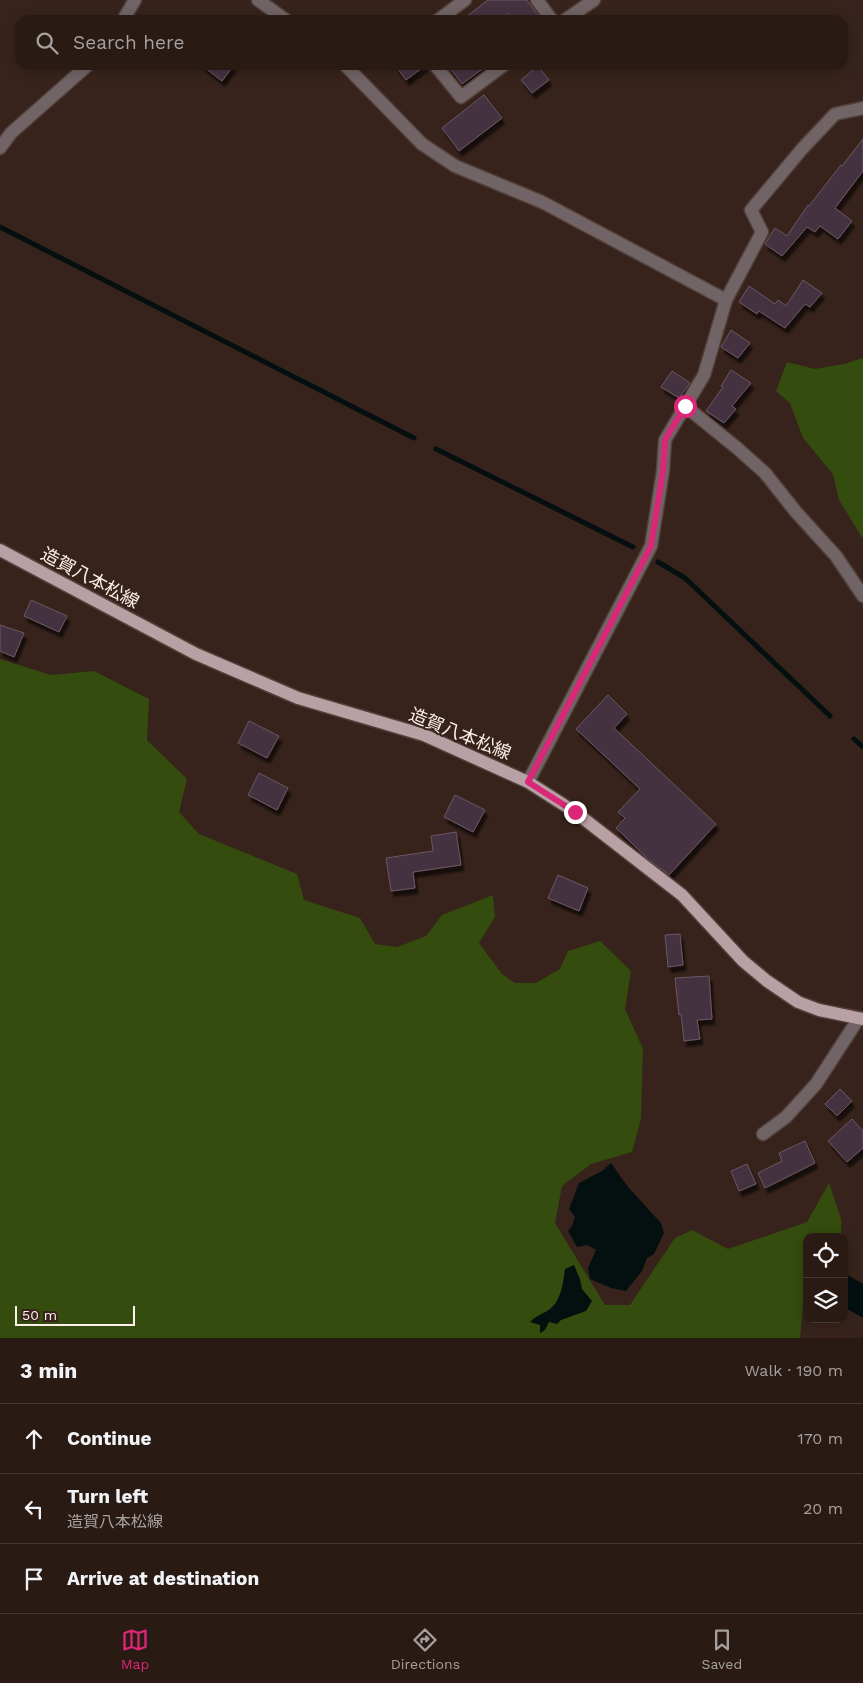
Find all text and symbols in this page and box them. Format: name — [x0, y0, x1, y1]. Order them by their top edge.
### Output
search box — [15, 15, 848, 70]
icon: search — [33, 29, 61, 57]
text: Search here — [73, 31, 184, 54]
route start — [674, 395, 697, 418]
street label: 造賀八本松線 — [38, 543, 143, 612]
street label: 造賀八本松線 — [406, 704, 514, 764]
route end — [564, 801, 587, 824]
map controls — [803, 1233, 848, 1323]
button: locate — [803, 1233, 848, 1278]
button: layers — [803, 1278, 848, 1323]
scale bar — [15, 1303, 135, 1326]
text: 50 m — [22, 1307, 57, 1323]
text: 3 min — [20, 1358, 77, 1383]
text: Walk · 190 m — [745, 1361, 843, 1380]
icon: ahead — [20, 1425, 48, 1453]
text: Continue — [67, 1427, 151, 1450]
text: 170 m — [797, 1429, 843, 1448]
text: Turn left — [67, 1485, 148, 1508]
icon: left — [20, 1495, 48, 1523]
text: 20 m — [803, 1499, 843, 1518]
text: 造賀八本松線 — [67, 1512, 163, 1531]
icon: arrive — [20, 1565, 48, 1593]
text: Arrive at destination — [67, 1567, 259, 1590]
tab: Map — [121, 1626, 149, 1672]
tab: Directions — [391, 1626, 460, 1672]
tab: Saved — [702, 1626, 742, 1672]

